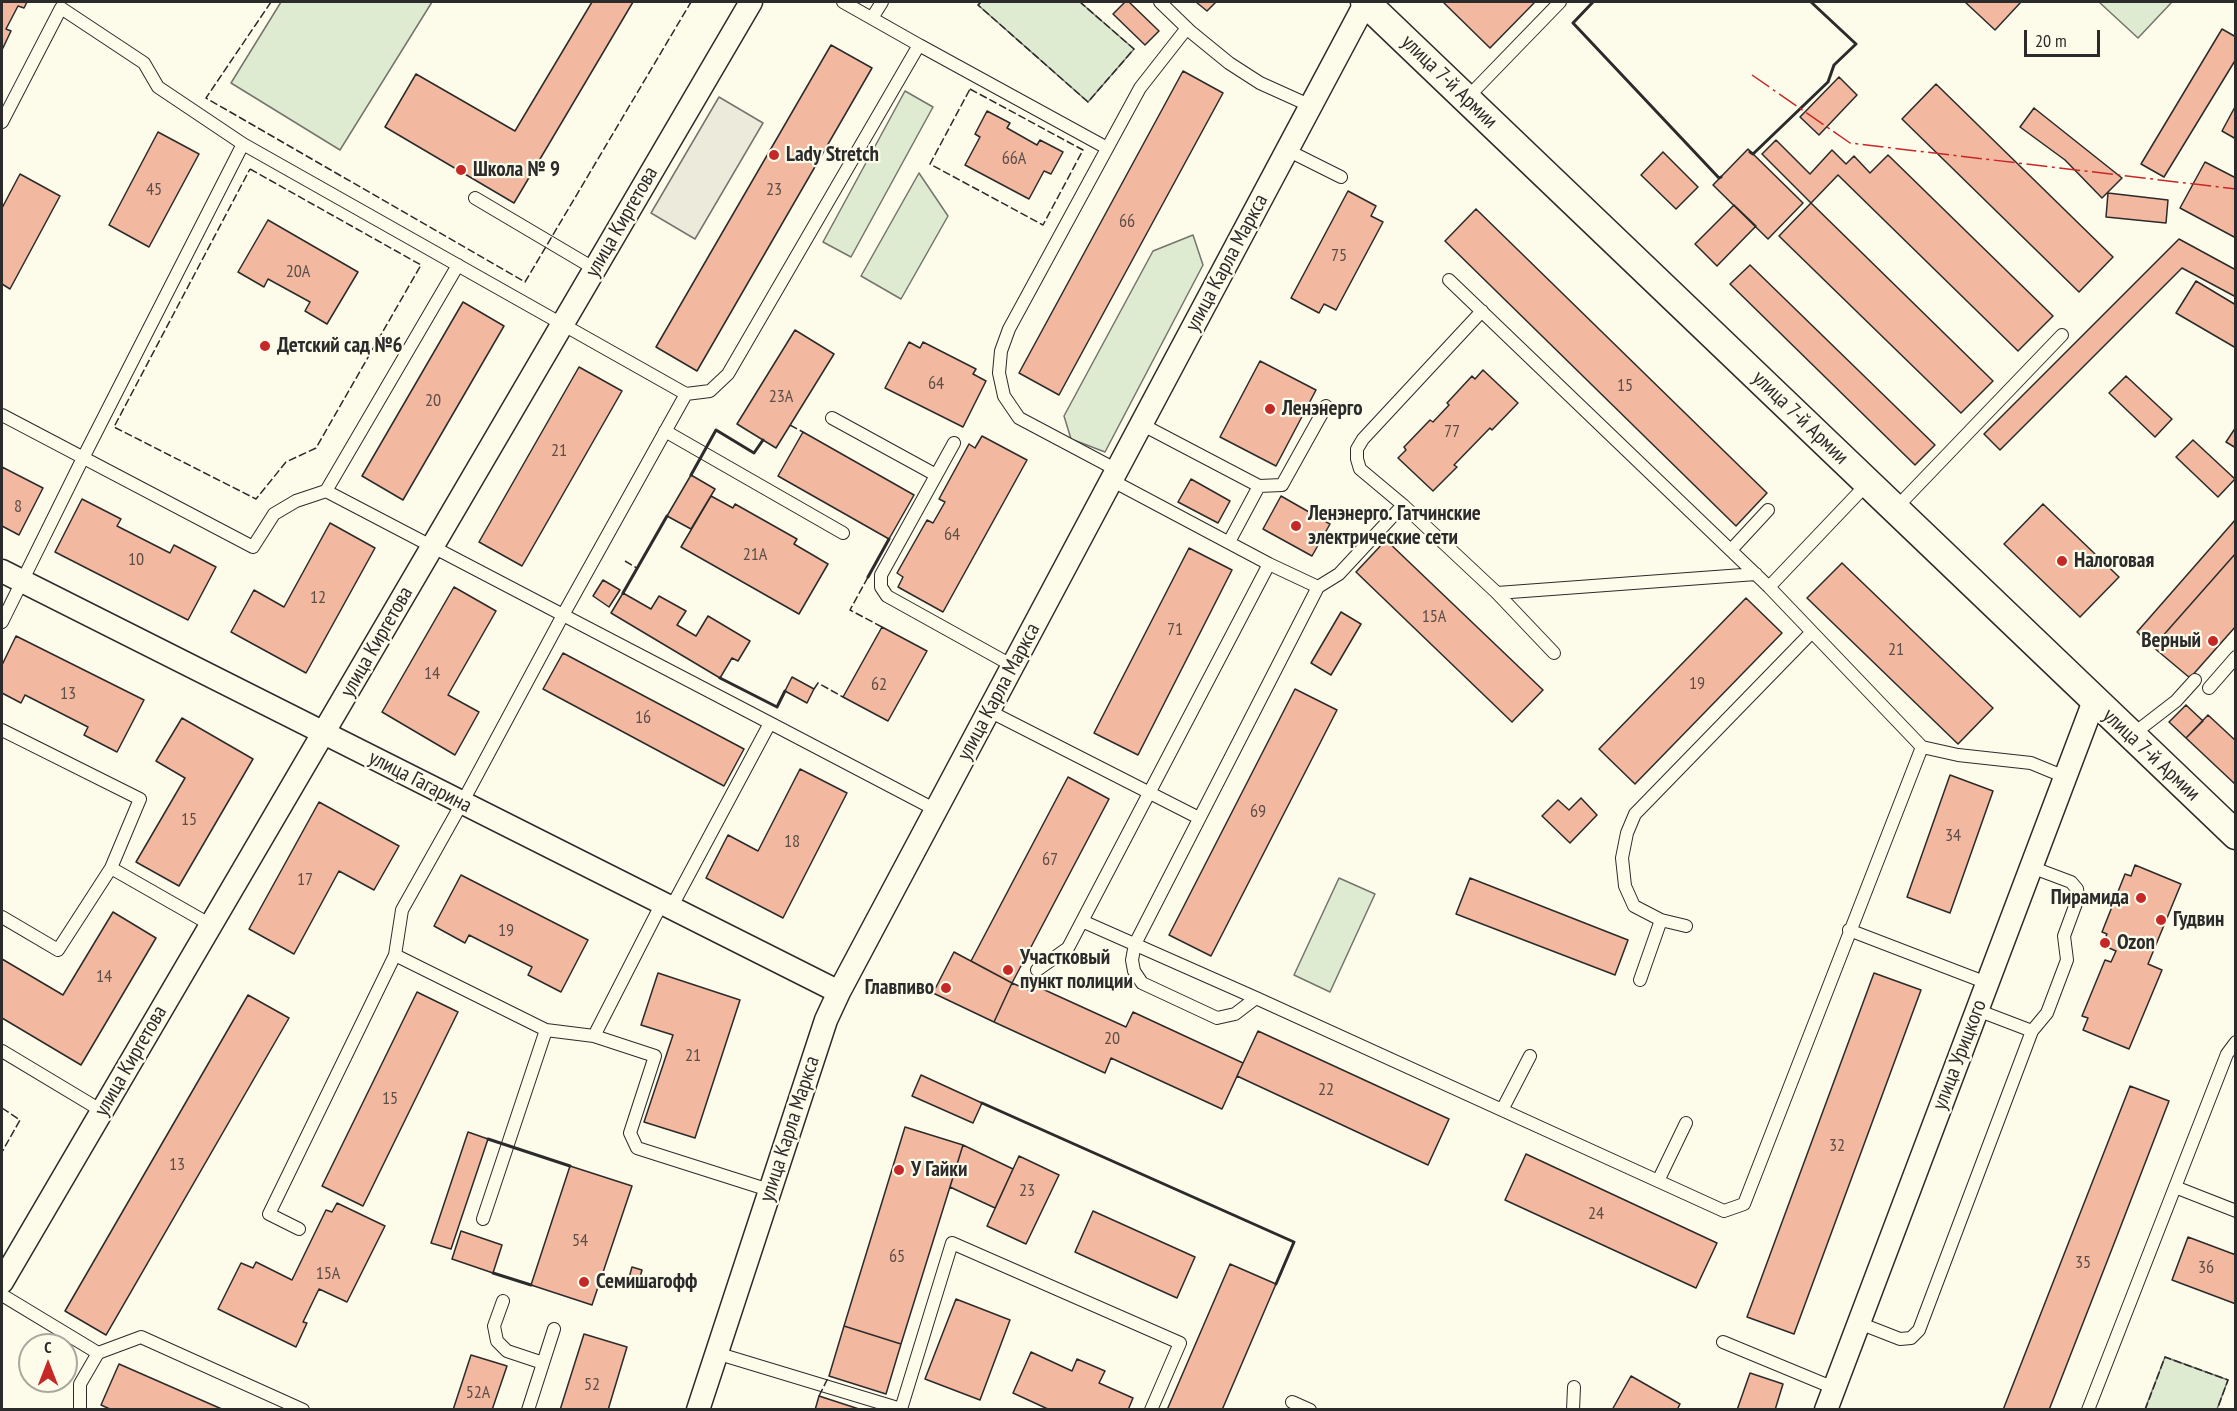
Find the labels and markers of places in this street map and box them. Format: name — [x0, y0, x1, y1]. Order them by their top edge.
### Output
place label: Lady Stretch — [786, 142, 879, 168]
marker: Lady Stretch — [767, 148, 781, 162]
place label: Школа № 9 — [473, 157, 560, 183]
marker: Школа № 9 — [454, 163, 468, 177]
place label: Детский сад №6 — [277, 333, 402, 359]
marker: Детский сад №6 — [258, 339, 272, 353]
place label: Ленэнерго — [1282, 396, 1363, 422]
marker: Ленэнерго — [1263, 402, 1277, 416]
place label: Ленэнерго. Гатчинские электрические сети — [1308, 501, 1481, 551]
marker: Ленэнерго. Гатчинские электрические сети — [1289, 519, 1303, 533]
place label: Налоговая — [2074, 548, 2154, 574]
marker: Налоговая — [2055, 554, 2069, 568]
place label: Верный — [2141, 628, 2201, 654]
marker: Верный — [2206, 634, 2220, 648]
place label: Пирамида — [2051, 885, 2129, 911]
marker: Пирамида — [2134, 891, 2148, 905]
place label: Гудвин — [2173, 907, 2224, 933]
marker: Гудвин — [2154, 913, 2168, 927]
place label: Ozon — [2117, 930, 2155, 956]
marker: Ozon — [2098, 936, 2112, 950]
place label: Участковый пункт полиции — [1020, 945, 1133, 995]
marker: Участковый пункт полиции — [1001, 963, 1015, 977]
place label: Главпиво — [865, 975, 934, 1001]
marker: Главпиво — [939, 981, 953, 995]
place label: У Гайки — [911, 1157, 967, 1183]
marker: У Гайки — [892, 1163, 906, 1177]
place label: Семишагофф — [596, 1269, 697, 1295]
marker: Семишагофф — [577, 1275, 591, 1289]

